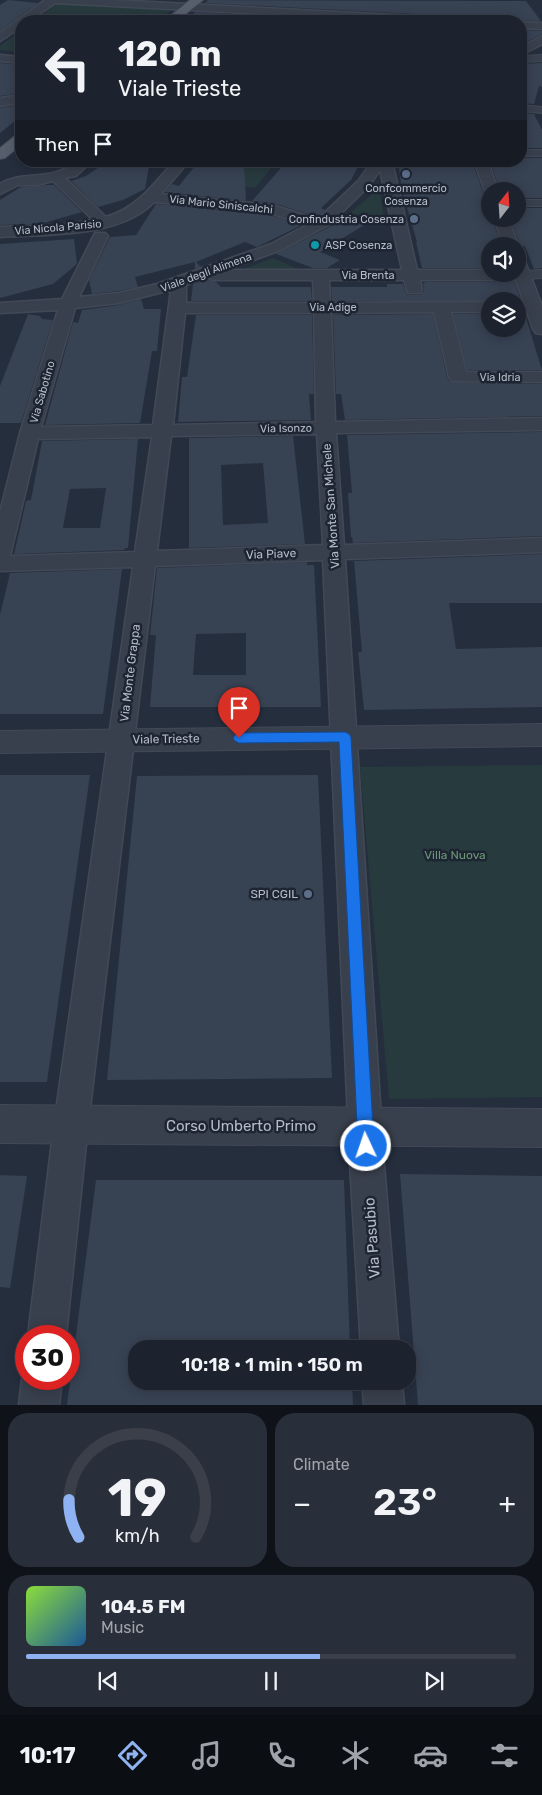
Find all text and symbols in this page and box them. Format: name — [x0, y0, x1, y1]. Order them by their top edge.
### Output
text: 120 m — [118, 33, 221, 75]
icon: left — [35, 35, 100, 100]
text: Viale Trieste — [118, 75, 241, 102]
icon: arrive — [89, 130, 117, 158]
text: Then — [35, 133, 79, 156]
marker: Confcommercio Cosenza — [400, 168, 412, 180]
place label: Confcommercio Cosenza — [365, 182, 447, 208]
north arrow — [481, 182, 526, 228]
map controls — [481, 182, 526, 337]
street label: Via Mario Siniscalchi — [169, 193, 273, 216]
place label: Confindustria Cosenza — [289, 213, 404, 226]
marker: Confindustria Cosenza — [408, 213, 420, 225]
street label: Via Nicola Parisio — [14, 217, 102, 238]
button: sound — [481, 237, 526, 282]
marker: ASP Cosenza — [309, 239, 321, 251]
place label: ASP Cosenza — [325, 239, 392, 252]
street label: Viale degli Alimena — [159, 250, 253, 295]
street label: Via Brenta — [341, 269, 395, 282]
button: layers — [481, 292, 526, 337]
street label: Via Adige — [309, 301, 357, 314]
street label: Via Sabotino — [27, 359, 58, 425]
street label: Via Idria — [479, 371, 521, 384]
street label: Via Isonzo — [260, 422, 312, 435]
street label: Via Monte San Michele — [320, 443, 342, 569]
street label: Via Piave — [245, 546, 297, 562]
street label: Via Monte Grappa — [117, 623, 143, 723]
pin — [218, 687, 260, 738]
icon: arrive — [225, 694, 253, 722]
street label: Viale Trieste — [132, 731, 200, 747]
park label: Villa Nuova — [424, 848, 486, 862]
place label: SPI CGIL — [250, 887, 298, 901]
marker: SPI CGIL — [302, 888, 314, 900]
street label: Corso Umberto Primo — [166, 1117, 316, 1135]
position arrow — [339, 1119, 391, 1171]
street label: Via Pasubio — [360, 1197, 384, 1279]
speed limit sign: 30 — [15, 1325, 80, 1390]
text: 10:18 · 1 min · 150 m — [181, 1353, 363, 1376]
text: Climate — [293, 1455, 350, 1474]
text: 19 — [108, 1467, 167, 1529]
text: 23° — [373, 1479, 437, 1525]
text: − — [293, 1487, 311, 1520]
text: + — [499, 1487, 516, 1520]
text: km/h — [115, 1525, 160, 1546]
text: 104.5 FM — [101, 1595, 185, 1618]
text: Music — [101, 1618, 144, 1637]
icon: previous — [94, 1667, 122, 1695]
icon: pause — [257, 1667, 285, 1695]
icon: next — [420, 1667, 448, 1695]
icon: directions — [115, 1738, 150, 1773]
icon: music — [189, 1738, 224, 1773]
icon: phone — [264, 1738, 299, 1773]
icon: climate — [338, 1738, 373, 1773]
icon: car — [413, 1738, 448, 1773]
icon: filters — [487, 1738, 522, 1773]
text: 10:17 — [20, 1742, 76, 1769]

